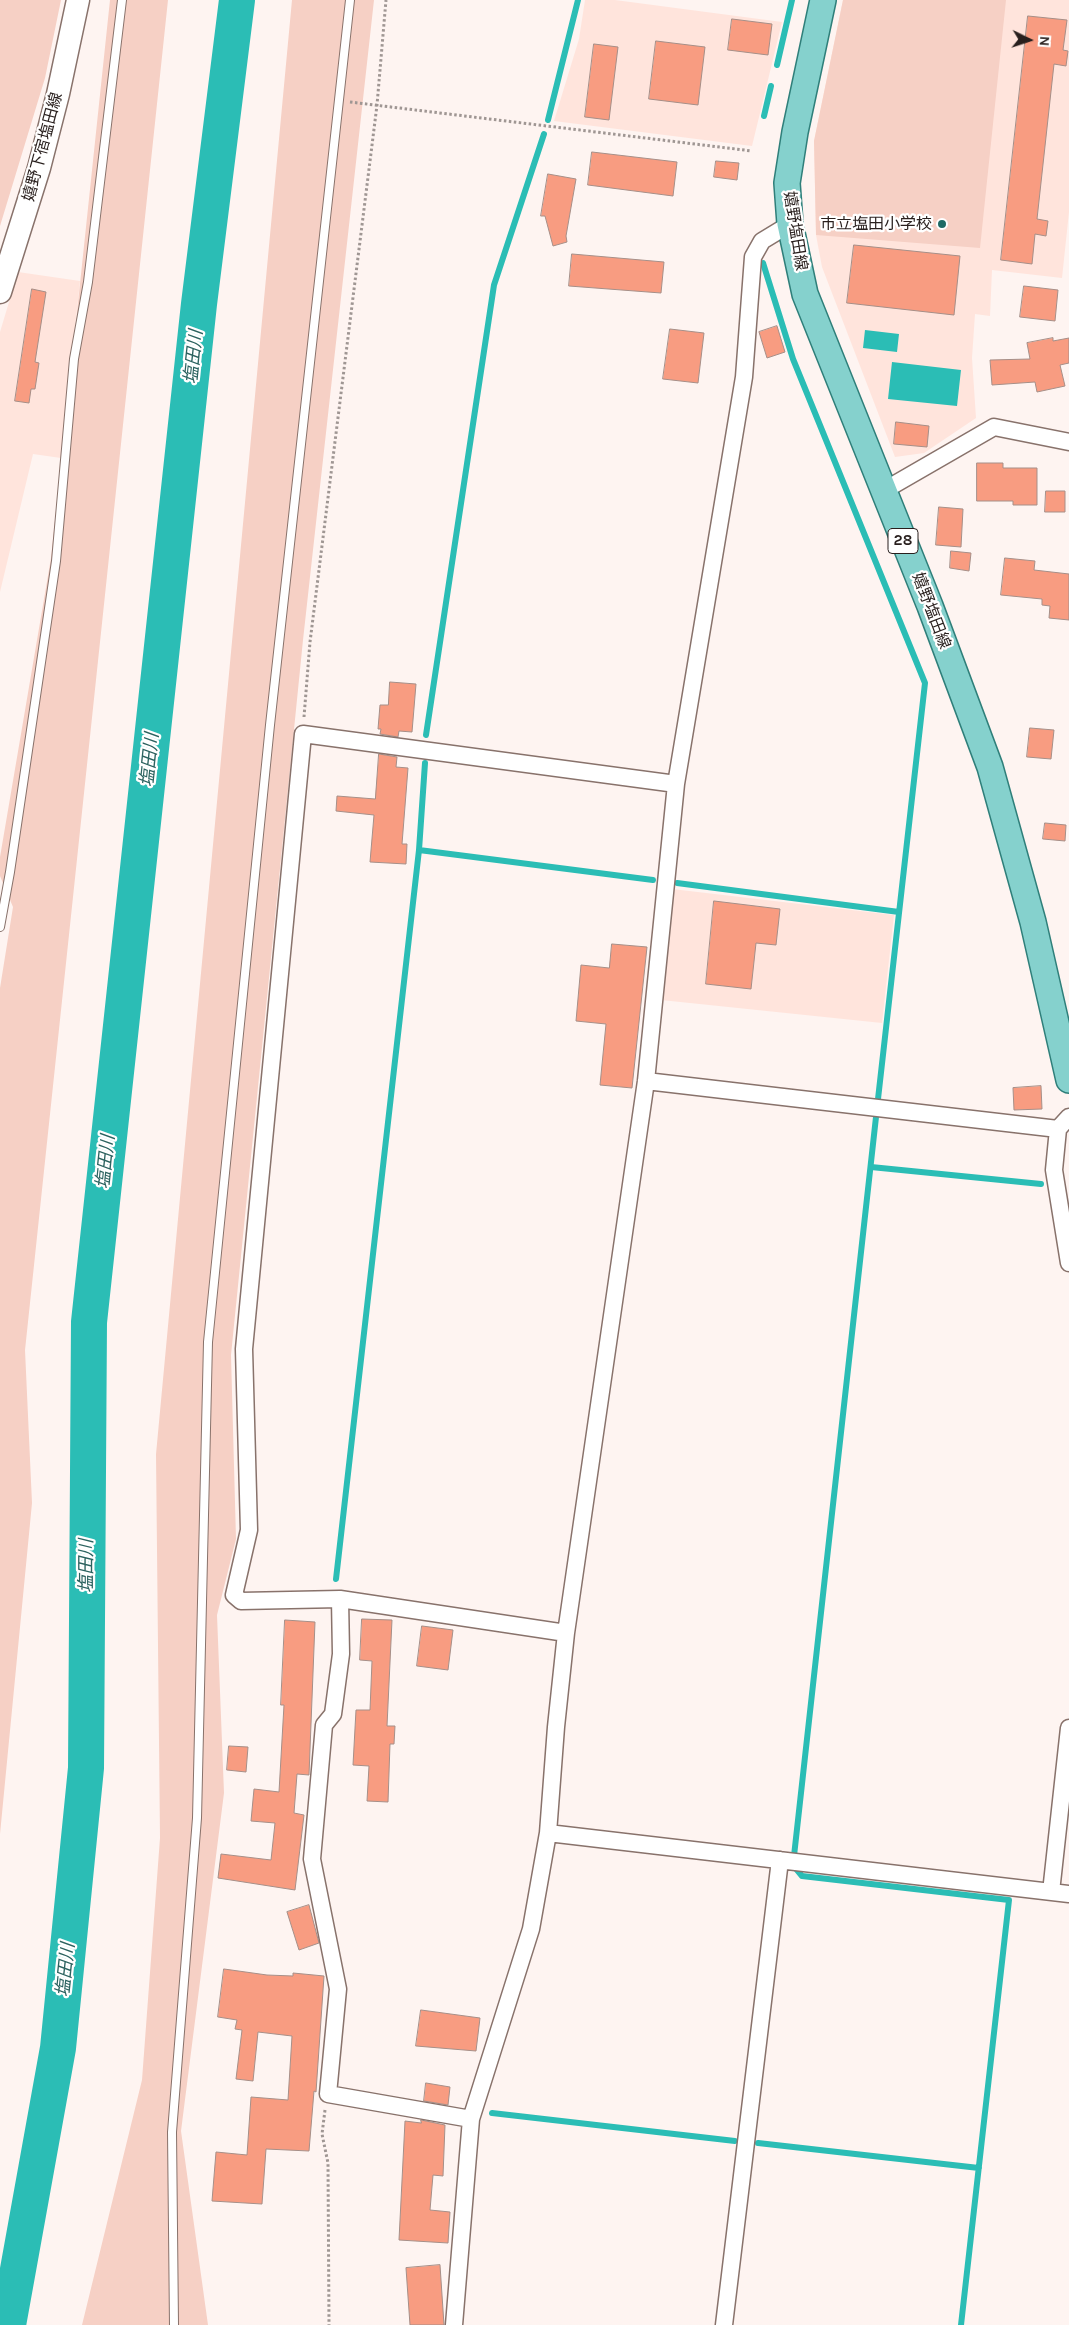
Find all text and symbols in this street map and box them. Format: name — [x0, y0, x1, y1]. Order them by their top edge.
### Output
north arrow — [1004, 15, 1054, 65]
text: N — [1036, 35, 1053, 47]
street label: 嬉野下宿塩田線 — [19, 90, 67, 204]
street label: 嬉野塩田線 — [779, 190, 811, 272]
place label: 市立塩田小学校 — [820, 214, 932, 234]
marker: 市立塩田小学校 — [936, 218, 948, 230]
water label: 塩田川 — [180, 329, 208, 385]
road number: 28 — [888, 528, 918, 554]
street label: 嬉野塩田線 — [908, 570, 954, 652]
water label: 塩田川 — [136, 732, 164, 788]
water label: 塩田川 — [92, 1134, 120, 1190]
water label: 塩田川 — [76, 1539, 98, 1593]
water label: 塩田川 — [52, 1942, 80, 1998]

